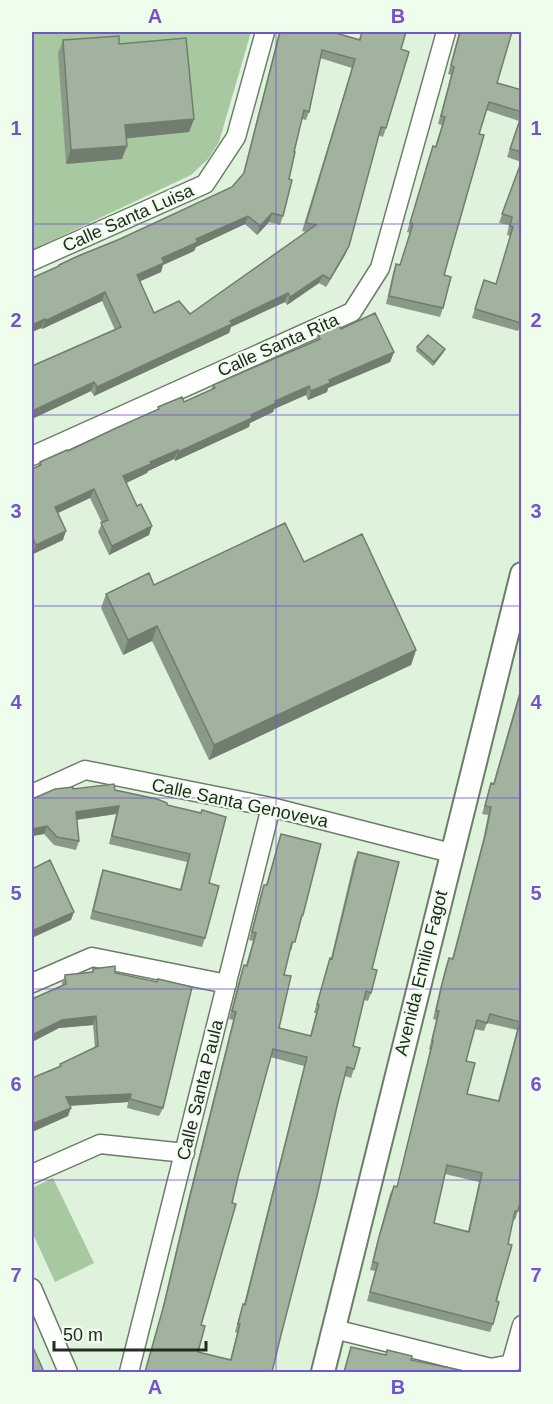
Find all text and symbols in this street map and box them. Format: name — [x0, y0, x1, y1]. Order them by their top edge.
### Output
text: A — [148, 5, 162, 27]
text: B — [391, 5, 405, 27]
text: 1 — [10, 117, 22, 139]
text: 1 — [530, 117, 542, 139]
street label: Calle Santa Luisa — [59, 180, 197, 256]
text: 2 — [10, 309, 22, 331]
street label: Calle Santa Rita — [215, 309, 342, 381]
text: 2 — [530, 309, 542, 331]
text: 3 — [10, 500, 22, 522]
text: 3 — [530, 500, 542, 522]
text: 4 — [10, 691, 22, 713]
text: 4 — [530, 691, 542, 713]
street label: Calle Santa Genoveva — [150, 774, 331, 832]
text: 5 — [10, 882, 22, 904]
text: 5 — [530, 882, 542, 904]
street label: Avenida Emilio Fagot — [391, 888, 451, 1058]
street label: Calle Santa Paula — [173, 1017, 227, 1162]
text: 6 — [10, 1073, 22, 1095]
text: 6 — [530, 1073, 542, 1095]
text: 7 — [10, 1264, 22, 1286]
text: 7 — [530, 1264, 542, 1286]
scale bar — [54, 1314, 206, 1352]
text: 50 m — [63, 1325, 103, 1345]
text: A — [148, 1376, 162, 1398]
text: B — [391, 1376, 405, 1398]

